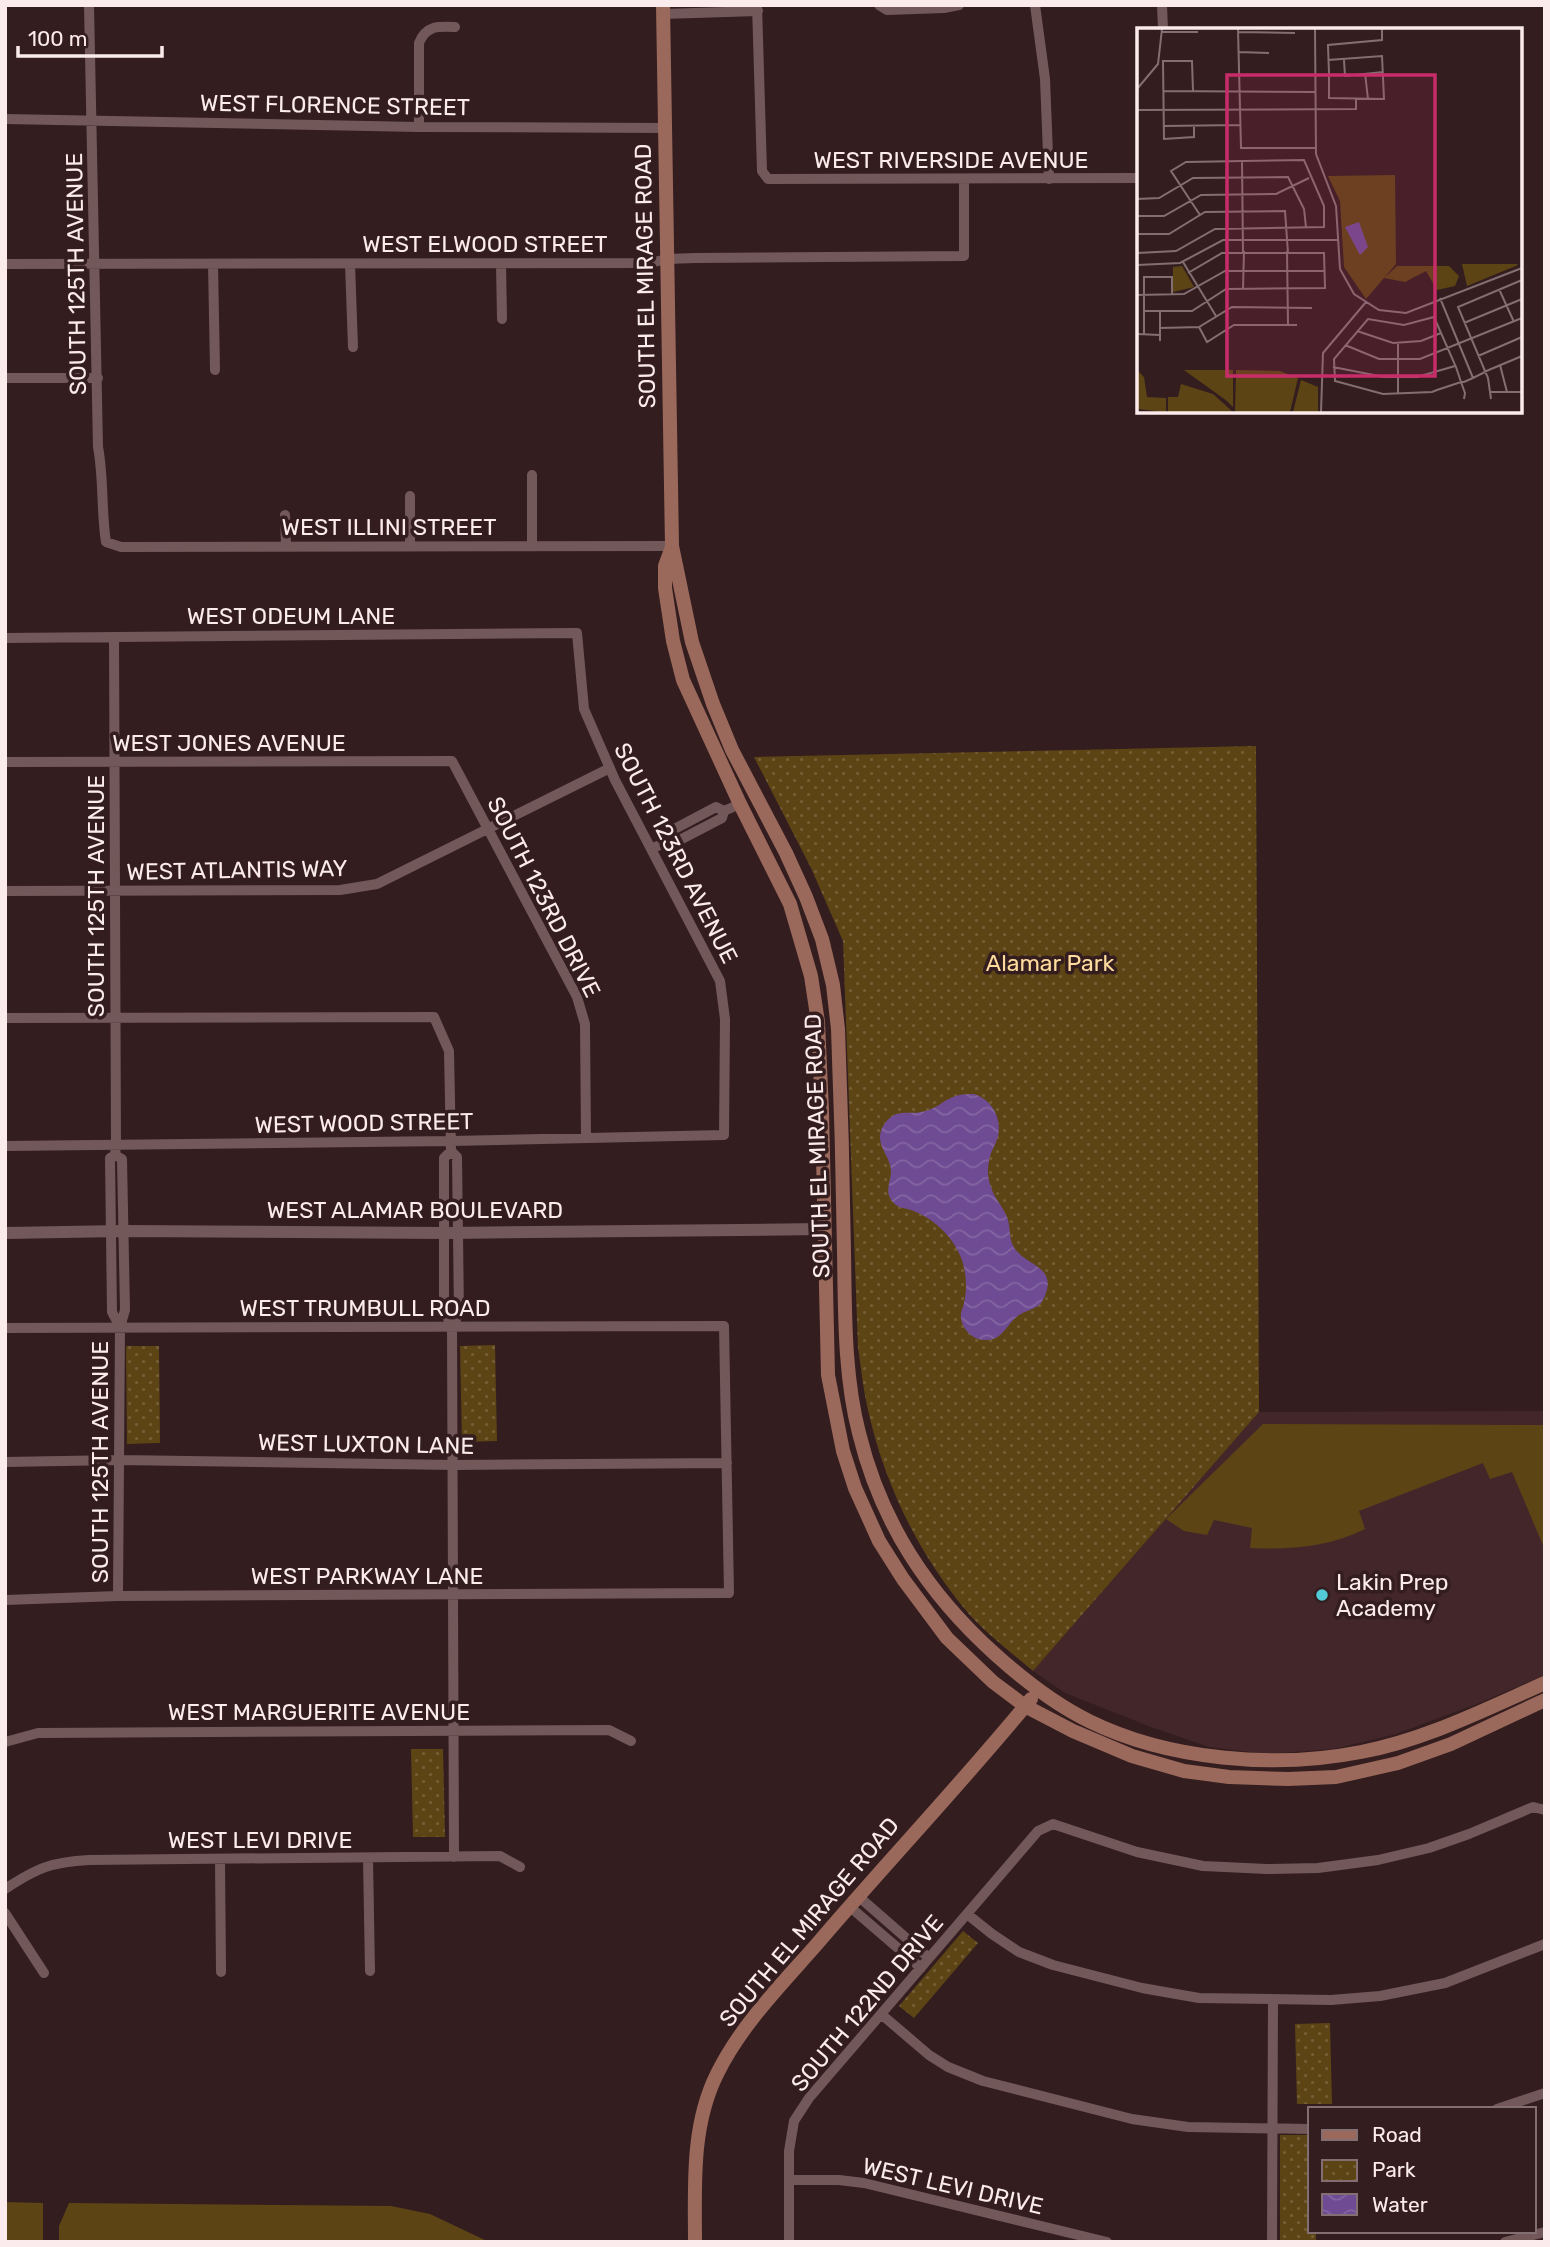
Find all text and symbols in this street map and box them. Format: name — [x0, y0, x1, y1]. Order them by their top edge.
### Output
scale bar — [18, 14, 161, 58]
text: 100 m — [28, 26, 87, 51]
inset map — [1137, 28, 1522, 413]
street label: WEST FLORENCE STREET — [200, 89, 470, 121]
street label: SOUTH EL MIRAGE ROAD — [629, 143, 661, 409]
street label: WEST RIVERSIDE AVENUE — [813, 146, 1089, 174]
street label: SOUTH 125TH AVENUE — [60, 153, 92, 395]
street label: WEST ELWOOD STREET — [362, 230, 608, 258]
street label: WEST ILLINI STREET — [282, 513, 496, 541]
street label: WEST ODEUM LANE — [187, 602, 395, 630]
street label: WEST JONES AVENUE — [112, 729, 346, 757]
street label: SOUTH 123RD AVENUE — [608, 738, 744, 968]
street label: SOUTH 125TH AVENUE — [82, 775, 110, 1017]
street label: SOUTH 123RD DRIVE — [481, 792, 607, 1002]
street label: WEST ATLANTIS WAY — [126, 854, 348, 886]
park label: Alamar Park — [986, 949, 1114, 977]
street label: SOUTH EL MIRAGE ROAD — [798, 1013, 836, 1279]
street label: WEST WOOD STREET — [254, 1107, 474, 1139]
street label: WEST ALAMAR BOULEVARD — [267, 1196, 563, 1224]
street label: WEST TRUMBULL ROAD — [239, 1294, 491, 1322]
street label: SOUTH 125TH AVENUE — [86, 1341, 114, 1583]
street label: WEST LUXTON LANE — [258, 1428, 474, 1460]
street label: WEST PARKWAY LANE — [251, 1562, 483, 1590]
place label: Lakin Prep Academy — [1336, 1568, 1449, 1622]
marker: Lakin Prep Academy — [1314, 1587, 1330, 1603]
street label: WEST MARGUERITE AVENUE — [168, 1698, 470, 1726]
street label: SOUTH EL MIRAGE ROAD — [713, 1812, 905, 2032]
street label: WEST LEVI DRIVE — [168, 1826, 352, 1854]
street label: SOUTH 122ND DRIVE — [785, 1909, 949, 2097]
legend — [1308, 2107, 1536, 2233]
text: Road — [1372, 2122, 1422, 2147]
street label: WEST LEVI DRIVE — [860, 2152, 1046, 2220]
text: Park — [1372, 2157, 1416, 2182]
text: Water — [1372, 2192, 1428, 2217]

